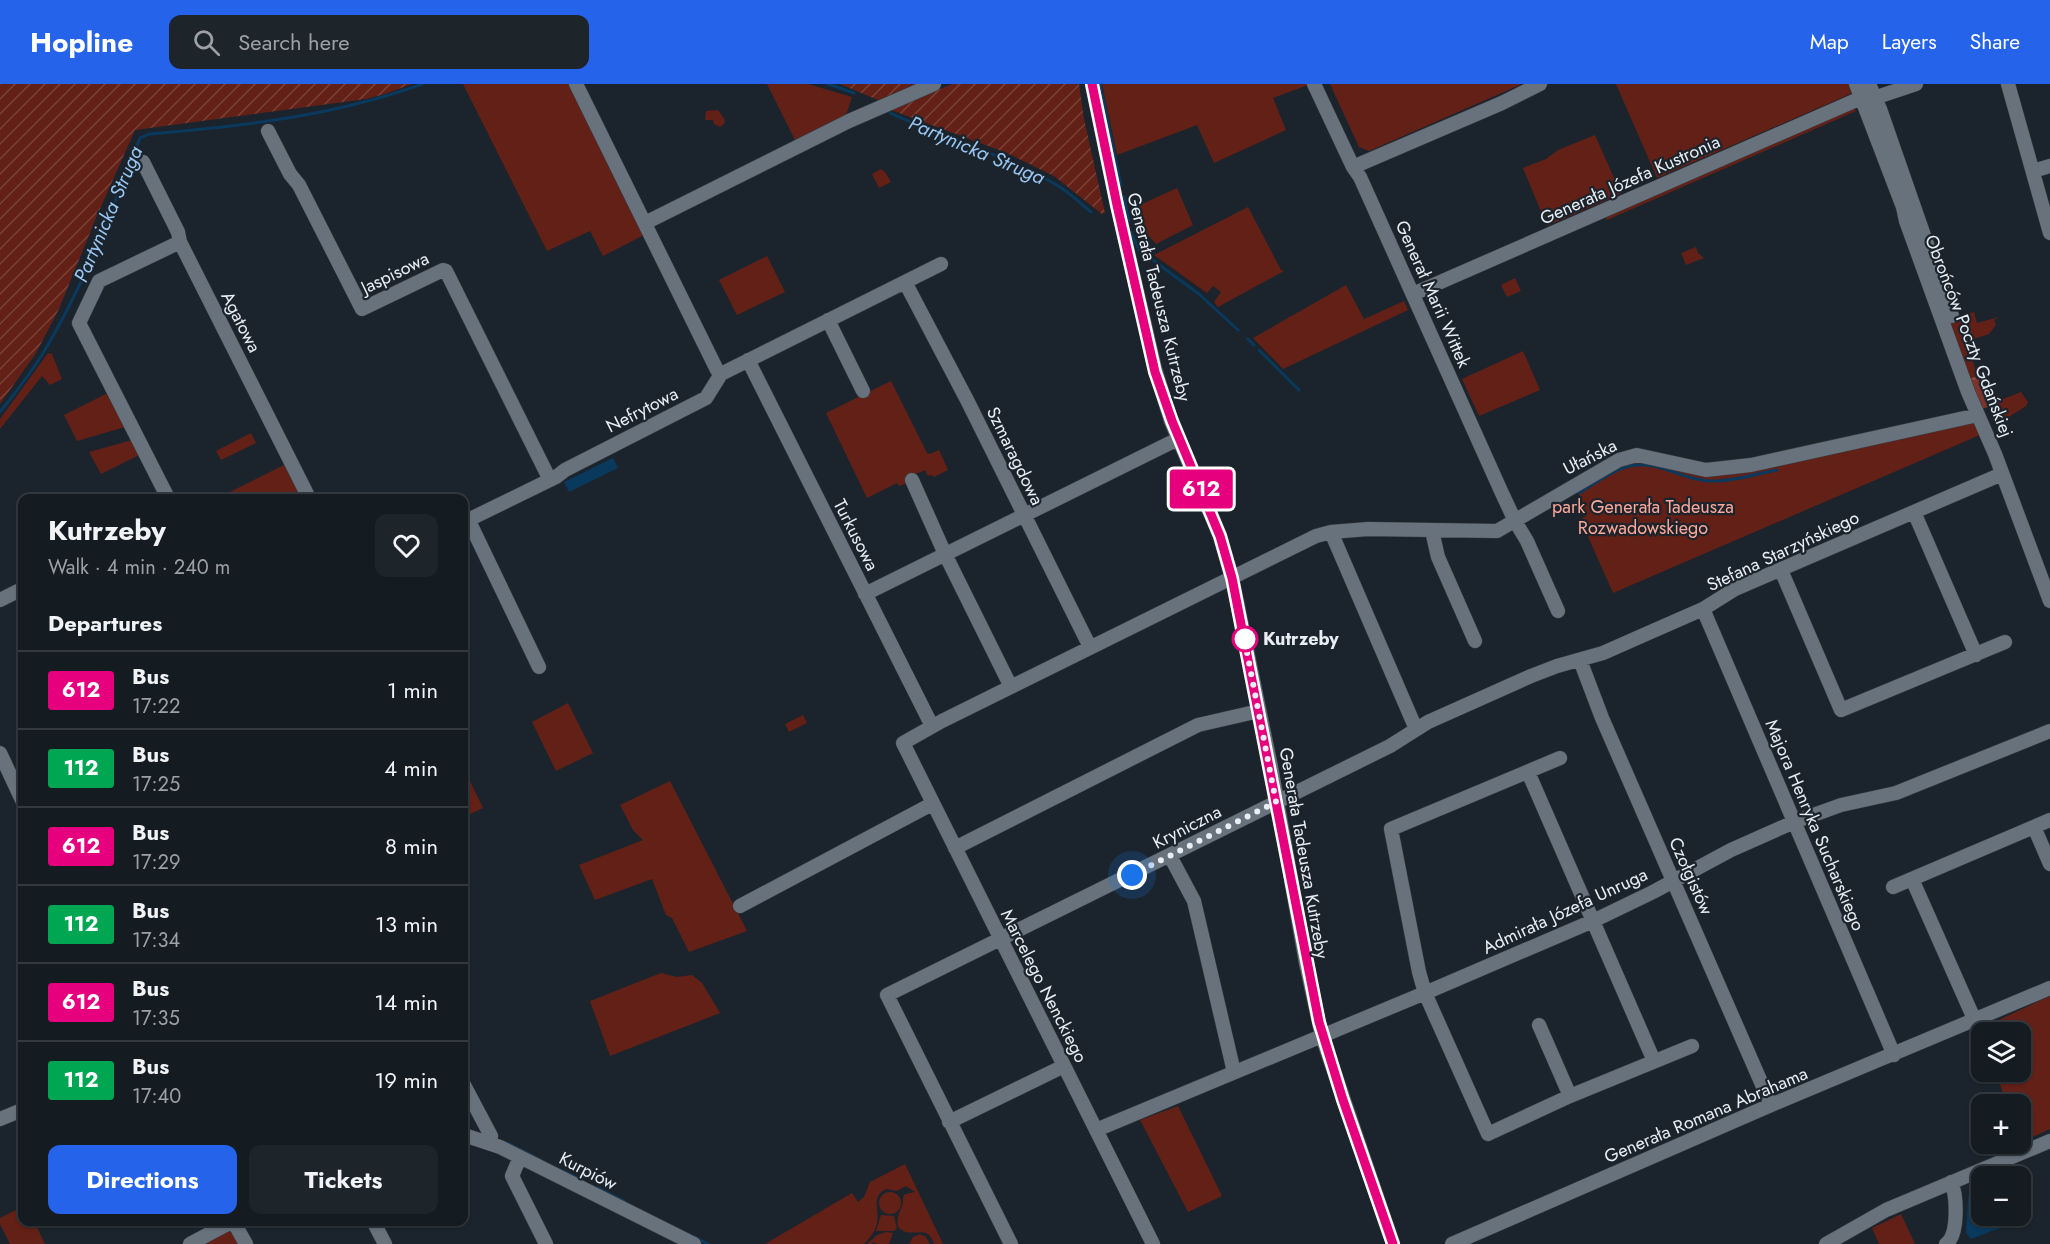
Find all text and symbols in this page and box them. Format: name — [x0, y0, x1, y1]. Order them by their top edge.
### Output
search box — [169, 15, 589, 69]
text: Hopline — [30, 22, 133, 63]
icon: search — [190, 26, 223, 59]
text: Search here — [238, 26, 350, 58]
text: Map — [1810, 27, 1849, 57]
text: Layers — [1882, 27, 1937, 57]
text: Share — [1970, 27, 2020, 57]
water label: Partynicka Struga — [904, 109, 1049, 192]
street label: Generała Józefa Kustronia — [1536, 129, 1724, 231]
water label: Partynicka Struga — [67, 142, 150, 287]
street label: Generała Tadeusza Kutrzeby — [1120, 190, 1198, 404]
street label: Generał Marii Wittek — [1389, 216, 1477, 372]
street label: Obrońców Poczty Gdańskiej — [1918, 231, 2020, 441]
street label: Jaspisowa — [355, 245, 433, 302]
street label: Agatowa — [215, 287, 267, 357]
street label: Nefrytowa — [601, 381, 683, 439]
street label: Szmaragdowa — [980, 402, 1050, 510]
street label: Ułańska — [1559, 432, 1621, 482]
line badge: 612 — [1166, 470, 1236, 508]
text: 612 — [1182, 474, 1220, 504]
park label: park Generała Tadeusza Rozwadowskiego — [1552, 494, 1734, 541]
street label: Turkusowa — [827, 495, 885, 575]
street label: Stefana Starzyńskiego — [1703, 504, 1864, 598]
text: Kutrzeby — [48, 510, 166, 551]
button: heart — [375, 514, 438, 577]
text: Walk · 4 min · 240 m — [48, 553, 230, 582]
text: Departures — [48, 607, 162, 639]
marker: Kutrzeby — [1232, 626, 1258, 652]
place label: Kutrzeby — [1263, 626, 1339, 652]
text: Bus — [132, 660, 169, 692]
text: 1 min — [387, 674, 438, 706]
text: 612 — [62, 675, 100, 705]
text: 17:22 — [132, 692, 180, 721]
street label: Majora Henryka Sucharskiego — [1759, 715, 1871, 935]
text: Bus — [132, 738, 169, 770]
street label: Generała Tadeusza Kutrzeby — [1273, 745, 1335, 961]
text: 4 min — [384, 752, 438, 784]
text: 112 — [63, 753, 99, 783]
text: 17:25 — [132, 770, 180, 799]
street label: Kryniczna — [1148, 799, 1226, 855]
text: Bus — [132, 816, 169, 848]
text: 8 min — [385, 830, 438, 862]
text: 612 — [62, 831, 100, 861]
street label: Czołgistów — [1662, 833, 1720, 920]
text: 17:29 — [132, 848, 180, 877]
your location — [1117, 860, 1147, 890]
street label: Admirała Józefa Unruga — [1478, 861, 1652, 961]
text: Bus — [132, 894, 169, 926]
street label: Marcelego Nenckiego — [994, 905, 1094, 1067]
text: 13 min — [375, 908, 438, 940]
text: 112 — [63, 909, 99, 939]
text: 17:34 — [132, 926, 180, 955]
text: Bus — [132, 972, 169, 1004]
text: 14 min — [374, 986, 438, 1018]
text: 612 — [62, 987, 100, 1017]
text: 17:35 — [132, 1004, 180, 1033]
map controls — [1971, 1022, 2031, 1226]
button: layers — [1971, 1022, 2031, 1082]
text: Bus — [132, 1050, 169, 1082]
street label: Generała Romana Abrahama — [1600, 1060, 1812, 1170]
text: 19 min — [374, 1064, 438, 1096]
text: 112 — [63, 1065, 99, 1095]
text: 17:40 — [132, 1082, 181, 1111]
button: + — [1971, 1094, 2031, 1154]
button: Directions — [48, 1145, 237, 1214]
button: Tickets — [249, 1145, 438, 1214]
street label: Kurpiów — [554, 1145, 622, 1197]
button: − — [1971, 1166, 2031, 1226]

